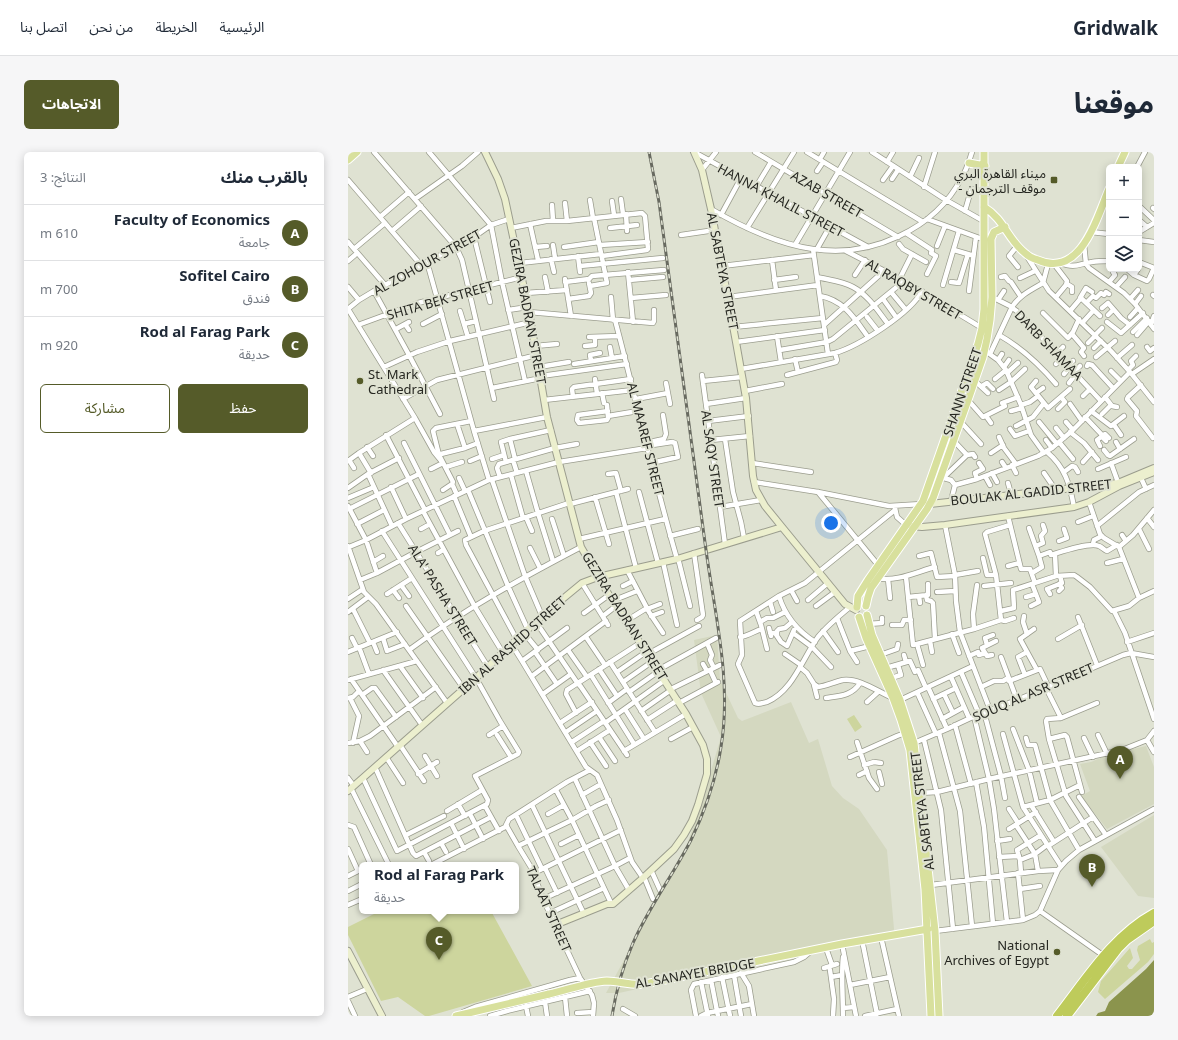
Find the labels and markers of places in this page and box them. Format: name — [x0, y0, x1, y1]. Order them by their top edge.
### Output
place label: ميناء القاهرة البري - موقف الترجمان — [954, 164, 1046, 197]
marker: ميناء القاهرة البري - موقف الترجمان — [1049, 175, 1059, 185]
place label: St. Mark Cathedral — [368, 365, 427, 398]
marker: St. Mark Cathedral — [355, 376, 365, 386]
pin: A — [1107, 746, 1133, 779]
pin: B — [1079, 854, 1105, 887]
pin: C — [426, 927, 452, 960]
place label: National Archives of Egypt — [944, 936, 1049, 969]
marker: National Archives of Egypt — [1052, 947, 1062, 957]

